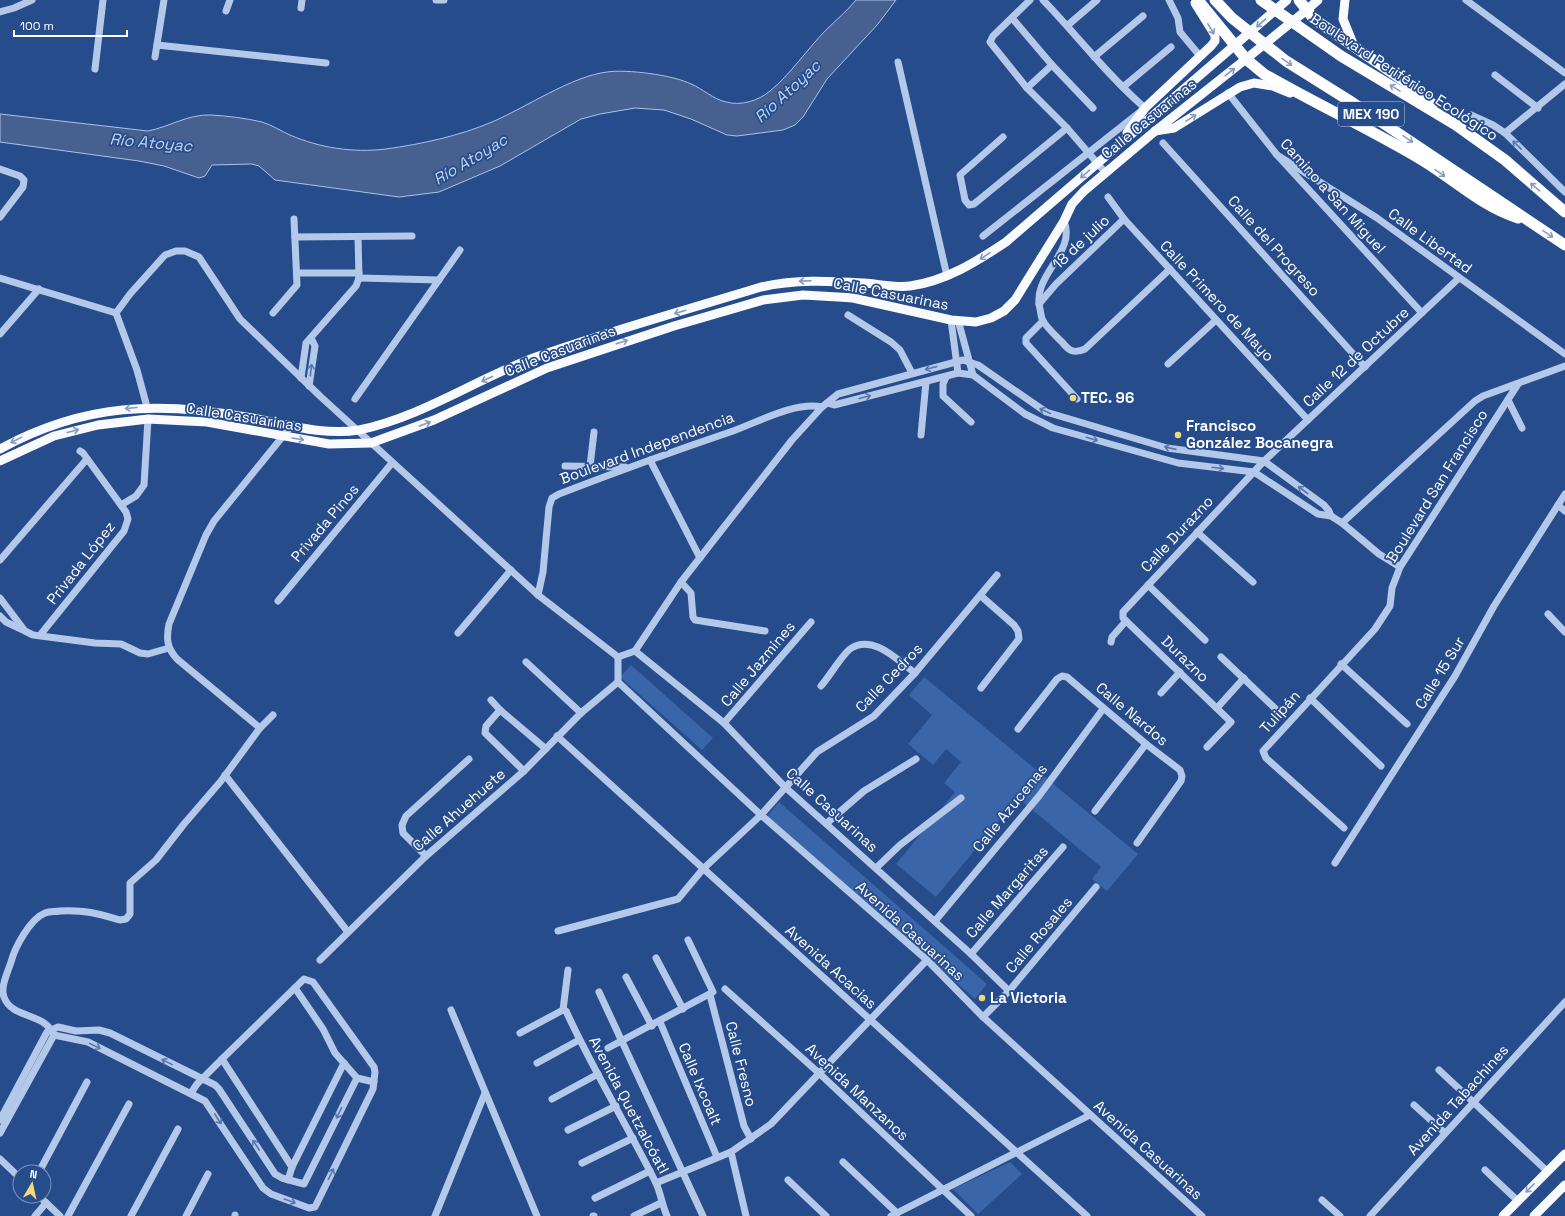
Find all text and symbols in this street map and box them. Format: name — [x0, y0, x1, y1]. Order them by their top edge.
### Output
street label: Boulevard Periférico Ecológico — [1307, 9, 1502, 145]
scale bar — [14, 12, 127, 38]
text: 100 m — [20, 18, 54, 34]
one-way arrow — [1255, 18, 1266, 27]
one-way arrow — [1207, 23, 1215, 34]
water label: Río Atoyac — [750, 54, 826, 127]
one-way arrow — [1281, 58, 1292, 66]
one-way arrow — [1224, 68, 1235, 76]
street label: Calle Casuarinas — [1097, 74, 1200, 163]
one-way arrow — [1389, 84, 1401, 92]
road number: MEX 190 — [1338, 102, 1404, 126]
one-way arrow — [1185, 113, 1197, 121]
water label: Río Atoyac — [109, 128, 195, 157]
water label: Río Atoyac — [429, 128, 512, 190]
street label: Camino a San Miguel — [1277, 134, 1390, 257]
one-way arrow — [1402, 135, 1413, 144]
one-way arrow — [1512, 140, 1522, 150]
one-way arrow — [1080, 169, 1090, 178]
one-way arrow — [1434, 169, 1445, 177]
one-way arrow — [1531, 183, 1541, 192]
street label: Calle del Progreso — [1224, 191, 1325, 300]
street label: Calle Libertad — [1385, 204, 1476, 277]
street label: 18 de julio — [1048, 210, 1113, 273]
one-way arrow — [1543, 230, 1554, 238]
street label: Calle Primero de Mayo — [1156, 236, 1279, 365]
one-way arrow — [979, 252, 990, 260]
street label: Calle Casuarinas — [832, 273, 951, 314]
one-way arrow — [799, 277, 812, 285]
street label: Calle 12 de Octubre — [1298, 302, 1413, 411]
one-way arrow — [673, 309, 686, 316]
street label: Calle Casuarinas — [502, 321, 618, 380]
one-way arrow — [616, 338, 628, 346]
one-way arrow — [308, 364, 315, 377]
one-way arrow — [925, 365, 938, 372]
one-way arrow — [482, 376, 494, 383]
place label: TEC. 96 — [1081, 388, 1134, 407]
one-way arrow — [858, 393, 871, 401]
marker: TEC. 96 — [1068, 393, 1078, 403]
street label: Calle Casuarinas — [185, 398, 304, 435]
one-way arrow — [125, 405, 138, 412]
street label: Boulevard San Francisco — [1382, 406, 1492, 566]
street label: Boulevard Independencia — [557, 407, 737, 488]
one-way arrow — [1040, 407, 1052, 414]
place label: Francisco González Bocanegra — [1186, 416, 1334, 452]
one-way arrow — [418, 419, 430, 427]
one-way arrow — [67, 427, 80, 435]
marker: Francisco González Bocanegra — [1173, 430, 1183, 440]
one-way arrow — [292, 436, 305, 444]
one-way arrow — [1085, 436, 1098, 443]
one-way arrow — [11, 437, 23, 444]
one-way arrow — [1164, 444, 1177, 451]
one-way arrow — [1211, 464, 1224, 472]
street label: Privada Pinos — [287, 480, 363, 565]
one-way arrow — [1298, 486, 1309, 494]
street label: Calle Durazno — [1136, 491, 1217, 576]
street label: Privada López — [42, 517, 119, 608]
street label: Calle Jazmines — [716, 617, 799, 710]
street label: Durazno — [1157, 631, 1213, 686]
street label: Calle 15 Sur — [1410, 633, 1469, 713]
street label: Calle Cedros — [851, 639, 926, 716]
street label: Calle Nardos — [1092, 678, 1173, 750]
street label: Tulipán — [1255, 686, 1304, 737]
street label: Calle Azucenas — [968, 760, 1051, 856]
street label: Calle Casuarinas — [782, 763, 882, 856]
street label: Calle Ahuehuete — [408, 764, 509, 855]
street label: Calle Margaritas — [961, 842, 1052, 942]
street label: Avenida Casuarinas — [852, 877, 969, 985]
street label: Calle Rosales — [1001, 892, 1076, 977]
street label: Avenida Acacias — [782, 921, 881, 1013]
place label: La Victoria — [990, 988, 1067, 1007]
marker: La Victoria — [977, 993, 987, 1003]
street label: Calle Fresno — [722, 1019, 761, 1108]
street label: Avenida Quetzalcóatl — [585, 1033, 674, 1177]
street label: Avenida Manzanos — [802, 1039, 913, 1144]
street label: Calle Ixcoalt — [675, 1040, 726, 1128]
street label: Avenida Tabachines — [1403, 1040, 1512, 1159]
one-way arrow — [89, 1043, 101, 1050]
one-way arrow — [162, 1058, 174, 1065]
street label: Avenida Casuarinas — [1090, 1096, 1207, 1204]
one-way arrow — [335, 1106, 343, 1118]
one-way arrow — [215, 1113, 223, 1125]
one-way arrow — [252, 1140, 260, 1151]
north arrow — [12, 1164, 52, 1204]
text: N — [29, 1167, 38, 1182]
one-way arrow — [328, 1168, 335, 1180]
one-way arrow — [1525, 1184, 1535, 1193]
one-way arrow — [283, 1198, 296, 1205]

